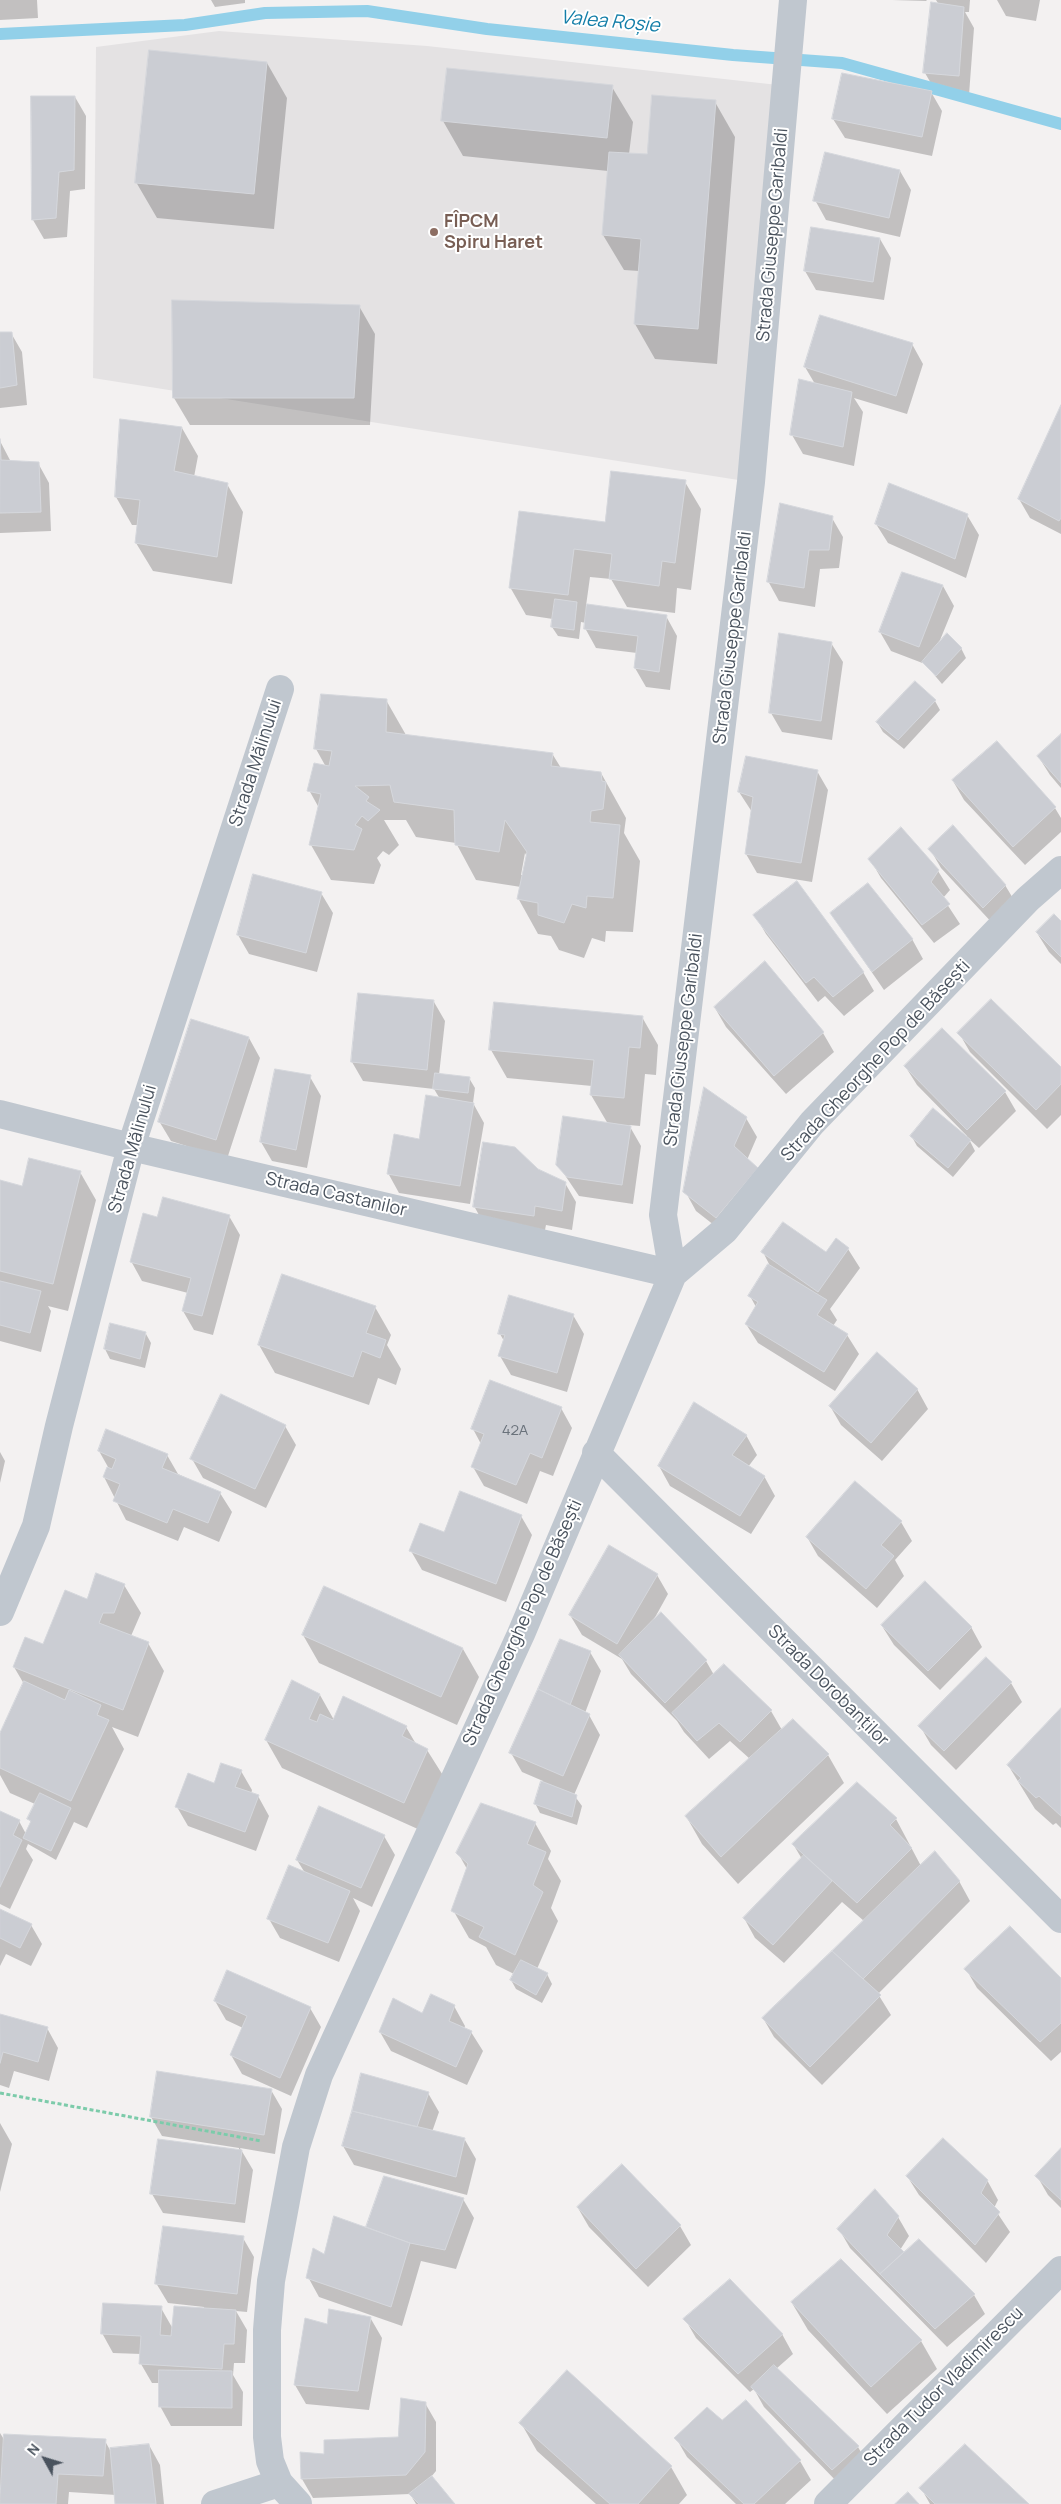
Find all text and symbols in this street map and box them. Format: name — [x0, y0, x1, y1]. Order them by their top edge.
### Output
water label: Valea Roșie — [559, 6, 661, 38]
street label: Strada Giuseppe Garibaldi — [753, 127, 793, 343]
place label: FÎPCM Spiru Haret — [444, 211, 543, 253]
marker: FÎPCM Spiru Haret — [428, 226, 440, 238]
street label: Strada Giuseppe Garibaldi — [709, 530, 757, 746]
street label: Strada Mălinului — [225, 697, 287, 829]
street label: Strada Giuseppe Garibaldi — [660, 932, 708, 1148]
street label: Strada Gheorghe Pop de Băsești — [777, 956, 975, 1166]
street label: Strada Mălinului — [104, 1082, 162, 1216]
street label: Strada Castanilor — [263, 1168, 409, 1222]
house number: 42A — [502, 1422, 528, 1440]
street label: Strada Gheorghe Pop de Băsești — [459, 1497, 587, 1749]
street label: Strada Dorobanților — [763, 1621, 893, 1751]
street label: Strada Tudor Vladimirescu — [860, 2303, 1028, 2471]
north arrow — [20, 2434, 70, 2484]
text: N — [22, 2439, 44, 2459]

